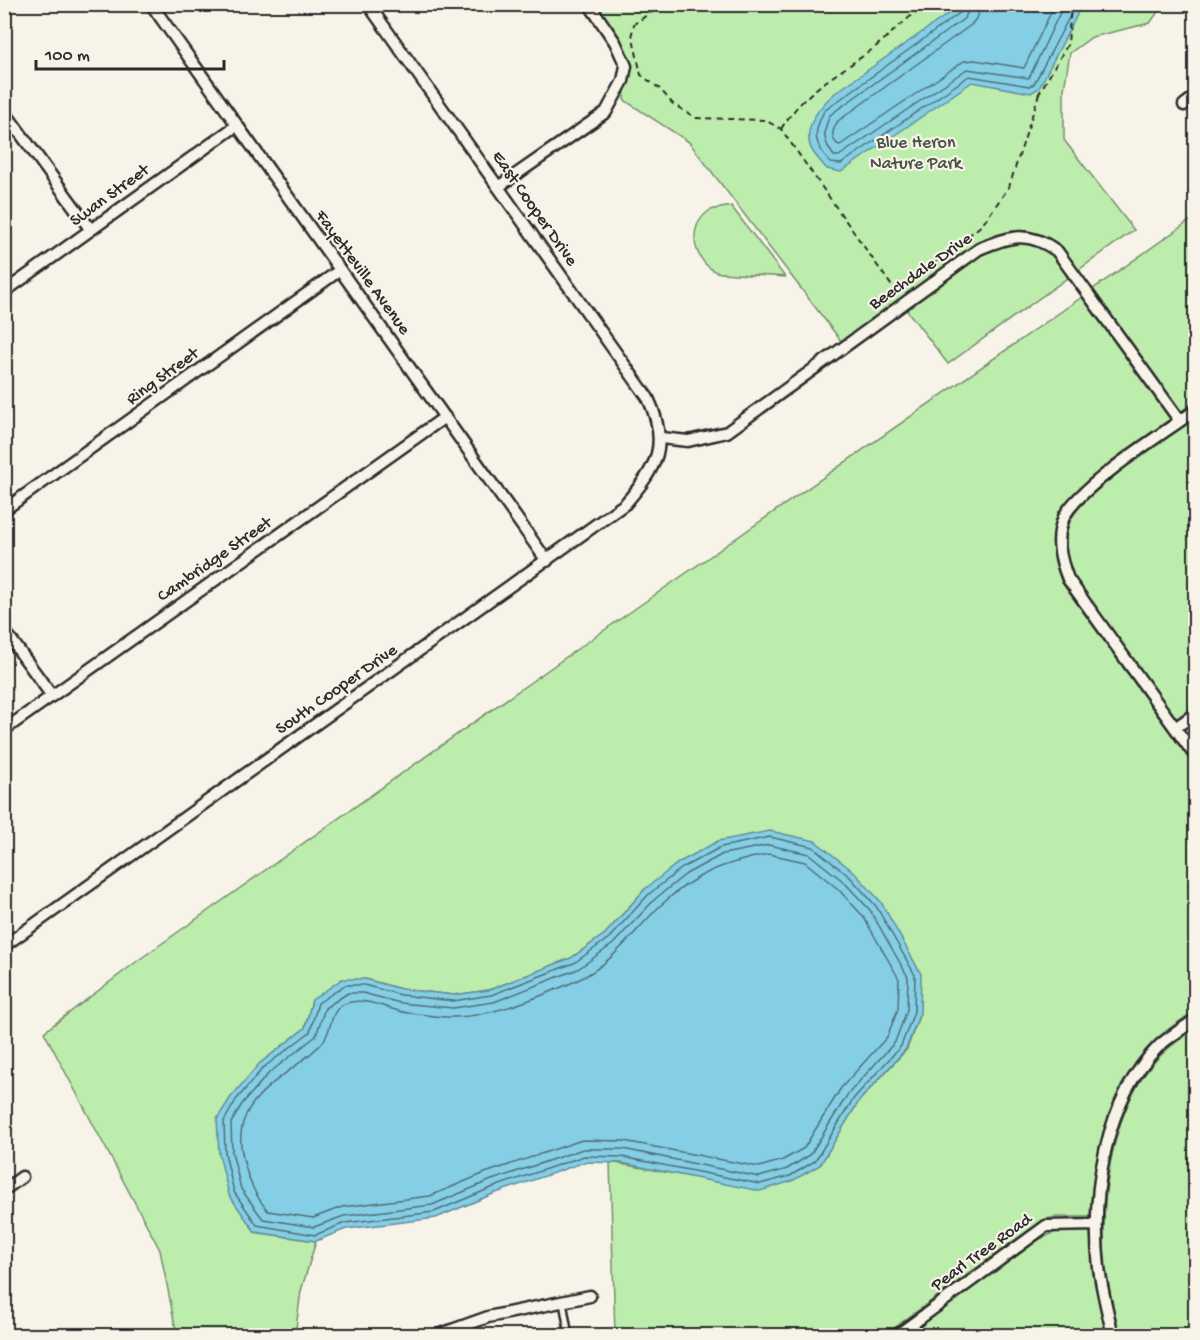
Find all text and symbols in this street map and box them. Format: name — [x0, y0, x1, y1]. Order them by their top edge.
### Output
scale bar — [36, 33, 224, 71]
text: 100 m — [44, 46, 90, 67]
park label: Blue Heron Nature Park — [870, 133, 964, 175]
street label: East Cooper Drive — [486, 147, 582, 271]
street label: Swan Street — [66, 159, 155, 232]
street label: Fayetteville Avenue — [309, 206, 415, 340]
street label: Beechdale Drive — [865, 228, 977, 316]
street label: Ring Street — [123, 343, 205, 410]
street label: Cambridge Street — [154, 512, 278, 607]
street label: South Cooper Drive — [272, 640, 403, 740]
street label: Pearl Tree Road — [927, 1209, 1038, 1297]

